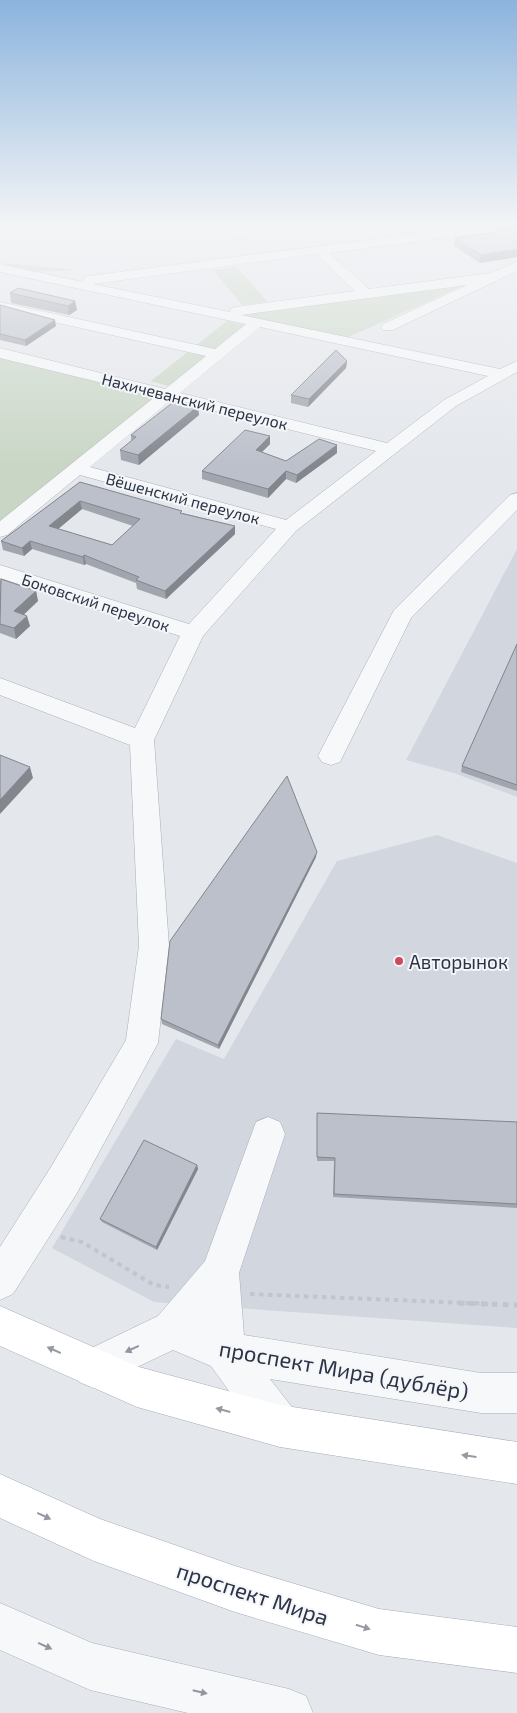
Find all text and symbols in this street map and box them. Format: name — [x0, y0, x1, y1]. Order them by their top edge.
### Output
street label: Нахичеванский переулок — [100, 369, 290, 434]
street label: Вёшенский переулок — [104, 468, 262, 529]
street label: Боковский переулок — [19, 569, 173, 636]
place label: Авторынок — [409, 950, 508, 973]
marker: Авторынок — [393, 955, 405, 967]
street label: проспект Мира (дублёр) — [217, 1334, 471, 1405]
one-way arrow — [125, 1345, 139, 1353]
one-way arrow — [47, 1346, 61, 1354]
one-way arrow — [216, 1406, 231, 1414]
one-way arrow — [460, 1452, 476, 1460]
one-way arrow — [37, 1513, 51, 1521]
street label: проспект Мира — [174, 1556, 332, 1630]
one-way arrow — [355, 1623, 370, 1631]
one-way arrow — [38, 1642, 52, 1650]
one-way arrow — [192, 1688, 207, 1696]

